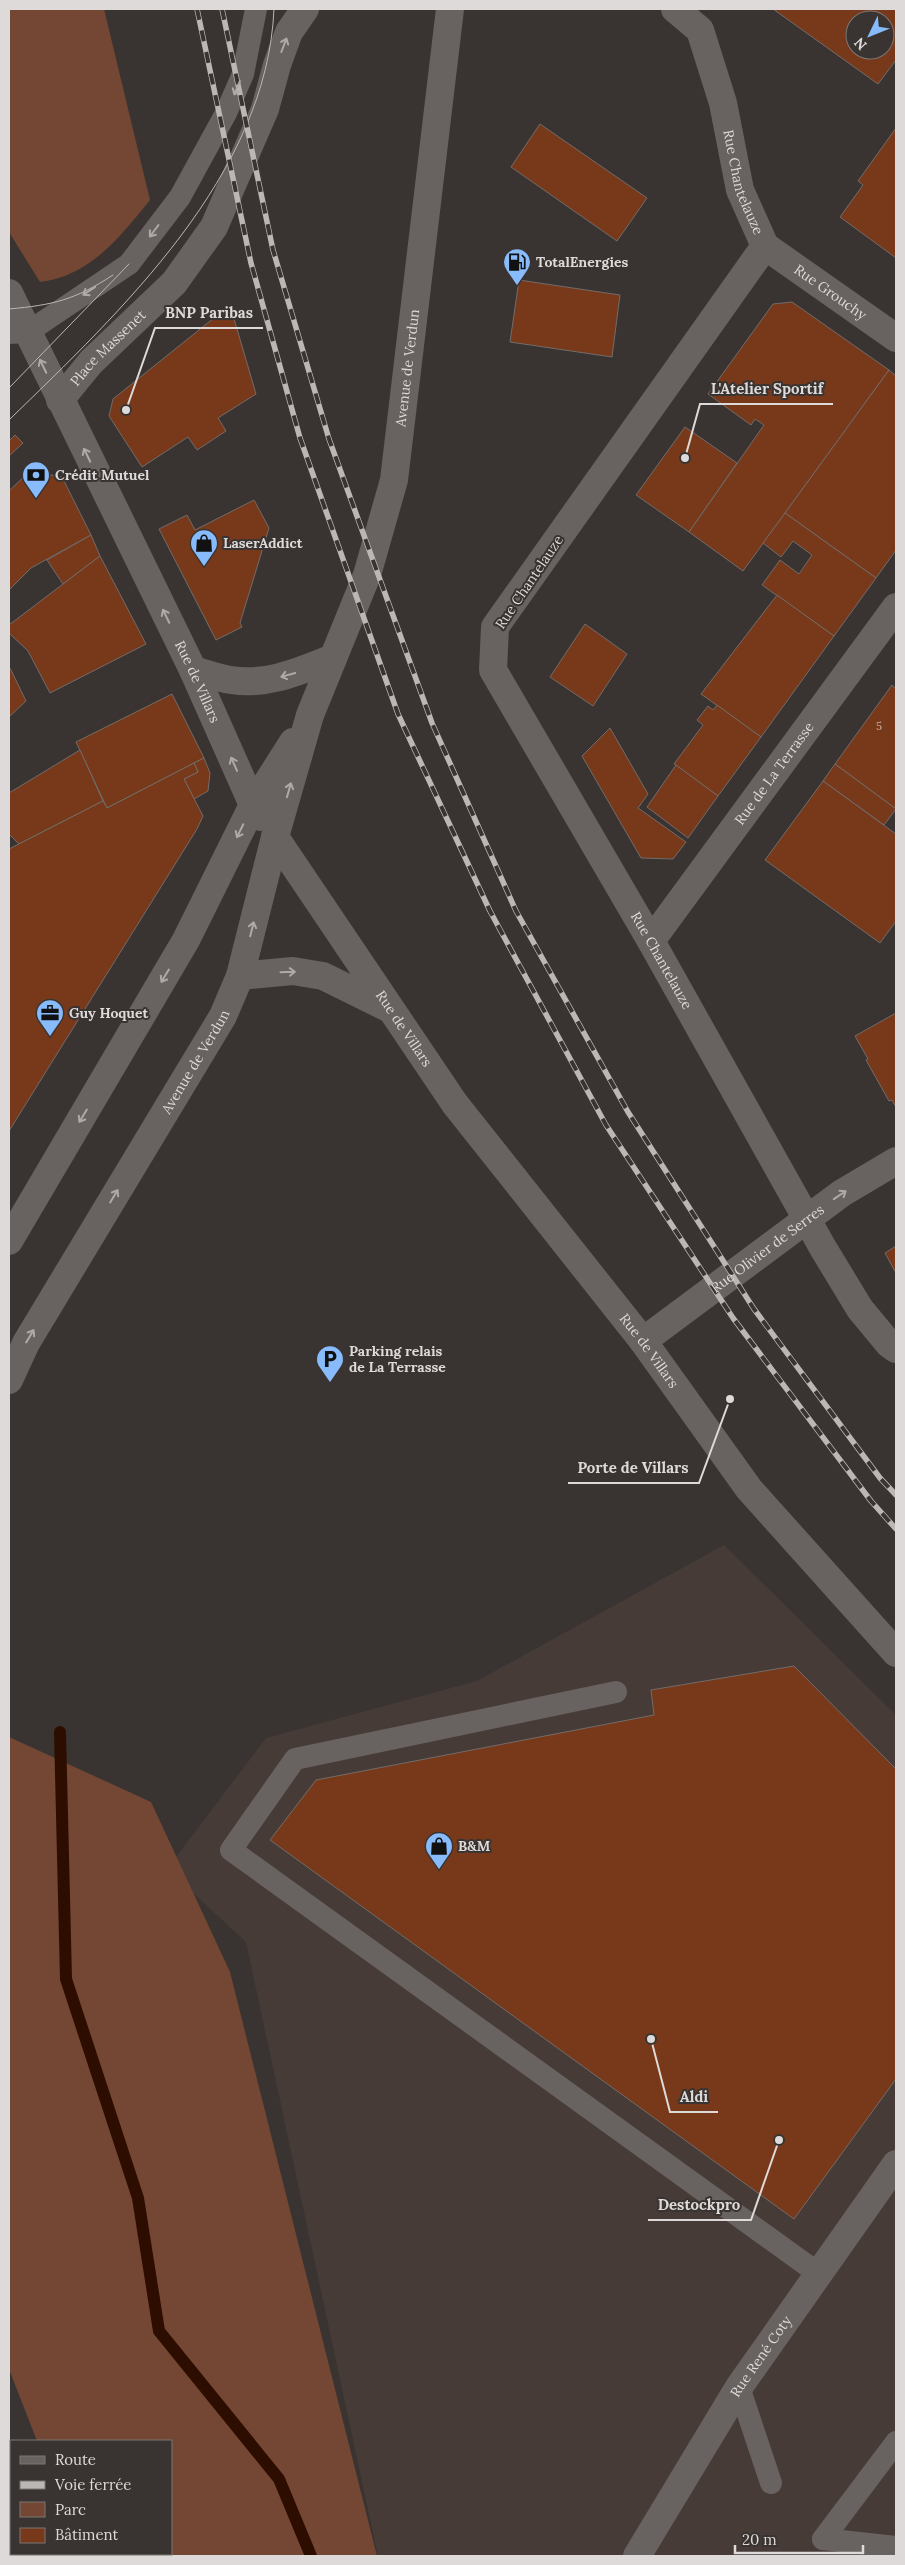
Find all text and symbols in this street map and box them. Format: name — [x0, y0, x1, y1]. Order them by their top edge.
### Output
north arrow — [845, 10, 895, 60]
text: N — [850, 34, 871, 54]
one-way arrow — [280, 38, 289, 53]
one-way arrow — [232, 80, 242, 95]
street label: Rue Chantelauze — [719, 128, 768, 238]
one-way arrow — [149, 224, 160, 237]
fuel station icon: TotalEnergies — [502, 247, 532, 286]
place label: TotalEnergies — [536, 253, 629, 271]
street label: Rue Grouchy — [791, 260, 871, 324]
one-way arrow — [82, 286, 96, 296]
callout: BNP Paribas — [155, 298, 263, 328]
text: BNP Paribas — [165, 303, 253, 322]
street label: Place Massenet — [66, 305, 150, 389]
street label: Avenue de Verdun — [391, 308, 423, 429]
one-way arrow — [38, 359, 47, 374]
callout: L'Atelier Sportif — [700, 374, 833, 404]
text: L'Atelier Sportif — [711, 379, 825, 398]
one-way arrow — [82, 448, 91, 463]
bank icon: Crédit Mutuel — [21, 460, 51, 499]
place label: Crédit Mutuel — [55, 466, 150, 484]
shop icon: LaserAddict — [189, 528, 219, 567]
street label: Rue Chantelauze — [491, 531, 567, 632]
place label: LaserAddict — [223, 534, 303, 552]
one-way arrow — [161, 609, 170, 624]
street label: Rue de Villars — [171, 638, 224, 725]
one-way arrow — [280, 670, 296, 680]
street label: Rue de La Terrasse — [730, 718, 818, 828]
house number: 5 — [876, 719, 882, 733]
one-way arrow — [229, 757, 239, 772]
one-way arrow — [284, 782, 294, 798]
one-way arrow — [235, 824, 245, 839]
street label: Rue Chantelauze — [627, 908, 697, 1013]
one-way arrow — [248, 921, 257, 937]
one-way arrow — [160, 968, 170, 982]
one-way arrow — [280, 968, 296, 977]
street label: Rue de Villars — [372, 987, 436, 1070]
office icon: Guy Hoquet — [35, 998, 65, 1037]
place label: Guy Hoquet — [69, 1004, 149, 1022]
street label: Avenue de Verdun — [157, 1007, 234, 1118]
one-way arrow — [77, 1108, 87, 1122]
one-way arrow — [109, 1190, 119, 1204]
one-way arrow — [833, 1190, 847, 1200]
street label: Rue Olivier de Serres — [707, 1200, 828, 1297]
street label: Rue de Villars — [616, 1310, 683, 1391]
one-way arrow — [25, 1329, 35, 1343]
place label: Parking relais de La Terrasse — [349, 1342, 446, 1376]
parking icon: Parking relais de La Terrasse — [315, 1344, 345, 1383]
callout: Porte de Villars — [568, 1453, 699, 1483]
text: Porte de Villars — [578, 1458, 688, 1477]
shop icon: B&M — [424, 1831, 454, 1870]
place label: B&M — [458, 1837, 491, 1855]
callout: Aldi — [670, 2082, 718, 2112]
text: Aldi — [680, 2087, 708, 2106]
callout: Destockpro — [648, 2190, 751, 2220]
text: Destockpro — [658, 2195, 741, 2214]
street label: Rue René Coty — [726, 2312, 796, 2400]
legend — [10, 2440, 172, 2555]
text: Route — [55, 2450, 96, 2469]
text: Voie ferrée — [54, 2475, 131, 2494]
text: Parc — [55, 2500, 86, 2519]
scale bar — [735, 2522, 862, 2554]
text: Bâtiment — [55, 2525, 118, 2544]
text: 20 m — [742, 2530, 777, 2549]

